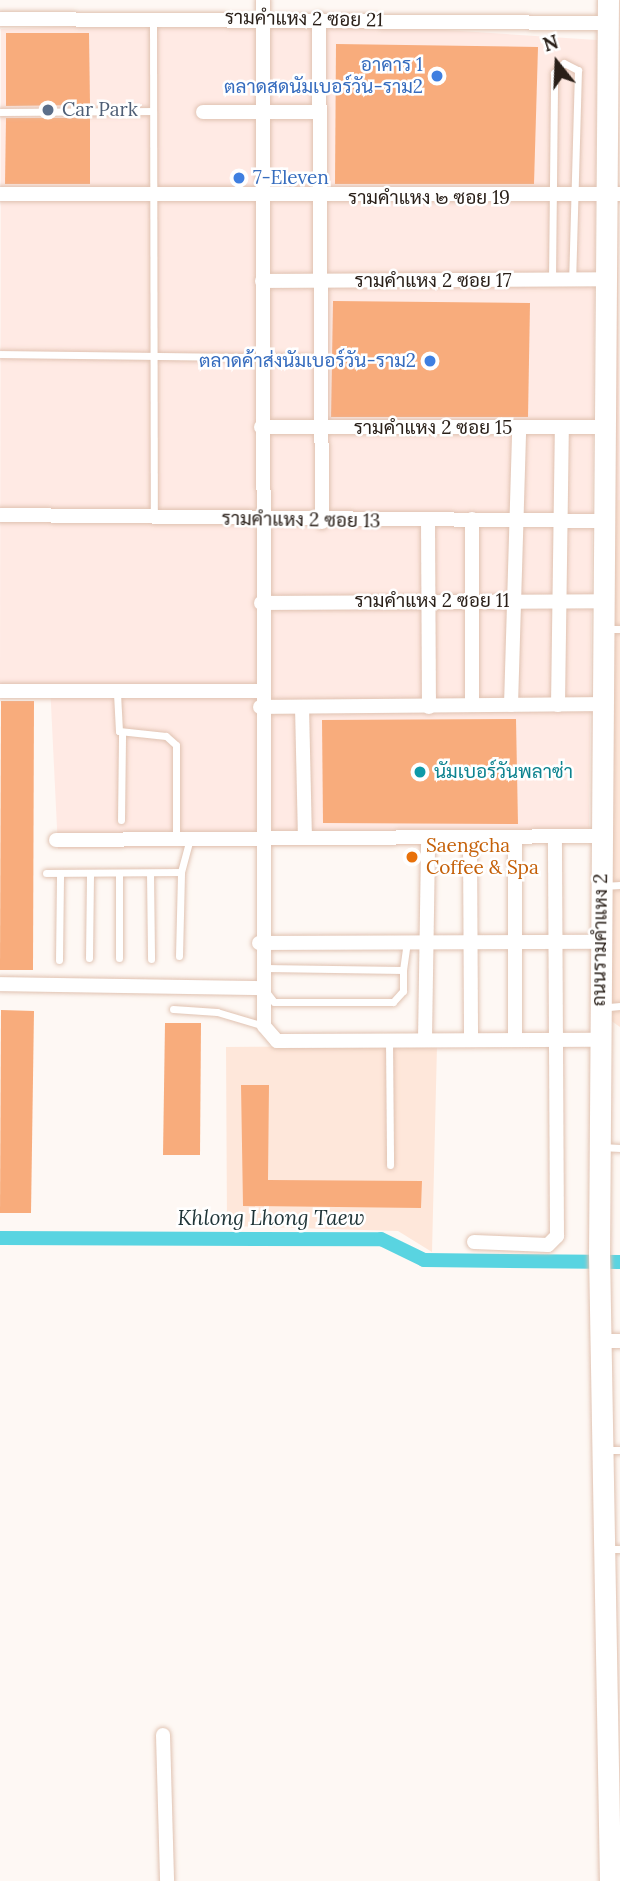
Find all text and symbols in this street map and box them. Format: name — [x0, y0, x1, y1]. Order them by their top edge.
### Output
street label: รามคำแหง 2 ซอย 21 — [225, 6, 383, 32]
north arrow — [522, 28, 592, 98]
text: N — [540, 29, 561, 57]
place label: อาคาร 1 ตลาดสดนัมเบอร์วัน-ราม2 — [224, 54, 423, 98]
marker: อาคาร 1 ตลาดสดนัมเบอร์วัน-ราม2 — [429, 68, 445, 84]
place label: Car Park — [62, 99, 138, 121]
marker: Car Park — [40, 102, 56, 118]
place label: 7-Eleven — [253, 167, 329, 189]
marker: 7-Eleven — [231, 170, 247, 186]
street label: รามคำแหง ๒ ซอย 19 — [348, 187, 510, 209]
street label: รามคำแหง 2 ซอย 17 — [354, 270, 512, 292]
place label: ตลาดค้าส่งนัมเบอร์วัน-ราม2 — [199, 350, 416, 372]
marker: ตลาดค้าส่งนัมเบอร์วัน-ราม2 — [422, 353, 438, 369]
street label: รามคำแหง 2 ซอย 15 — [354, 417, 512, 439]
street label: รามคำแหง 2 ซอย 13 — [221, 507, 381, 533]
street label: รามคำแหง 2 ซอย 11 — [354, 590, 510, 612]
place label: นัมเบอร์วันพลาซ่า — [434, 761, 573, 783]
marker: นัมเบอร์วันพลาซ่า — [412, 764, 428, 780]
place label: Saengcha Coffee & Spa — [426, 835, 539, 879]
marker: Saengcha Coffee & Spa — [404, 849, 420, 865]
street label: ถนนรามคำแหง 2 — [587, 873, 613, 1007]
water label: Khlong Lhong Taew — [177, 1205, 365, 1231]

